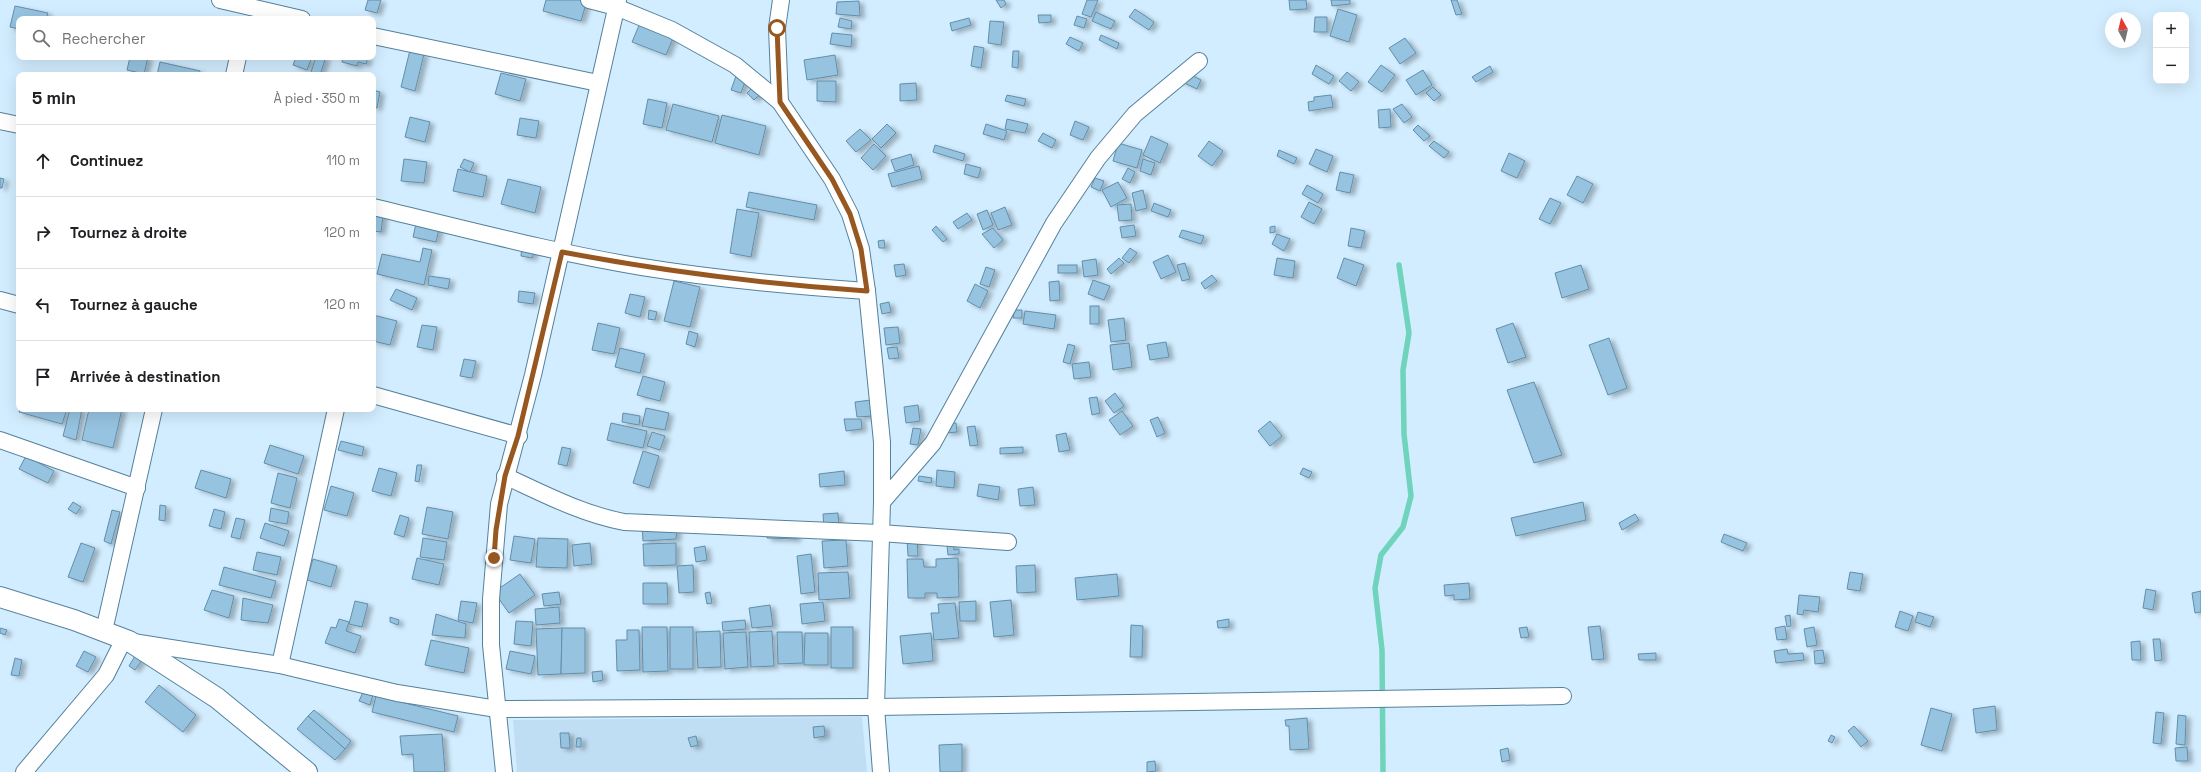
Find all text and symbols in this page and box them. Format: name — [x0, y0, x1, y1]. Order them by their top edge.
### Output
north arrow — [2105, 12, 2141, 48]
map controls — [2153, 12, 2189, 84]
button: + — [2153, 12, 2189, 48]
search box — [16, 16, 376, 60]
route start — [768, 19, 786, 37]
icon: search — [30, 27, 52, 49]
text: Rechercher — [62, 29, 145, 48]
button: − — [2153, 48, 2189, 84]
text: 5 min — [32, 87, 76, 109]
text: À pied · 350 m — [273, 90, 360, 107]
icon: ahead — [32, 150, 54, 172]
text: Continuez — [70, 151, 143, 170]
text: 110 m — [326, 152, 360, 169]
icon: right — [32, 222, 54, 244]
text: Tournez à droite — [70, 223, 187, 242]
text: 120 m — [324, 224, 360, 241]
icon: left — [32, 294, 54, 316]
text: Tournez à gauche — [70, 295, 198, 314]
text: 120 m — [324, 296, 360, 313]
icon: arrive — [32, 366, 54, 388]
text: Arrivée à destination — [70, 367, 220, 386]
route end — [485, 549, 503, 567]

